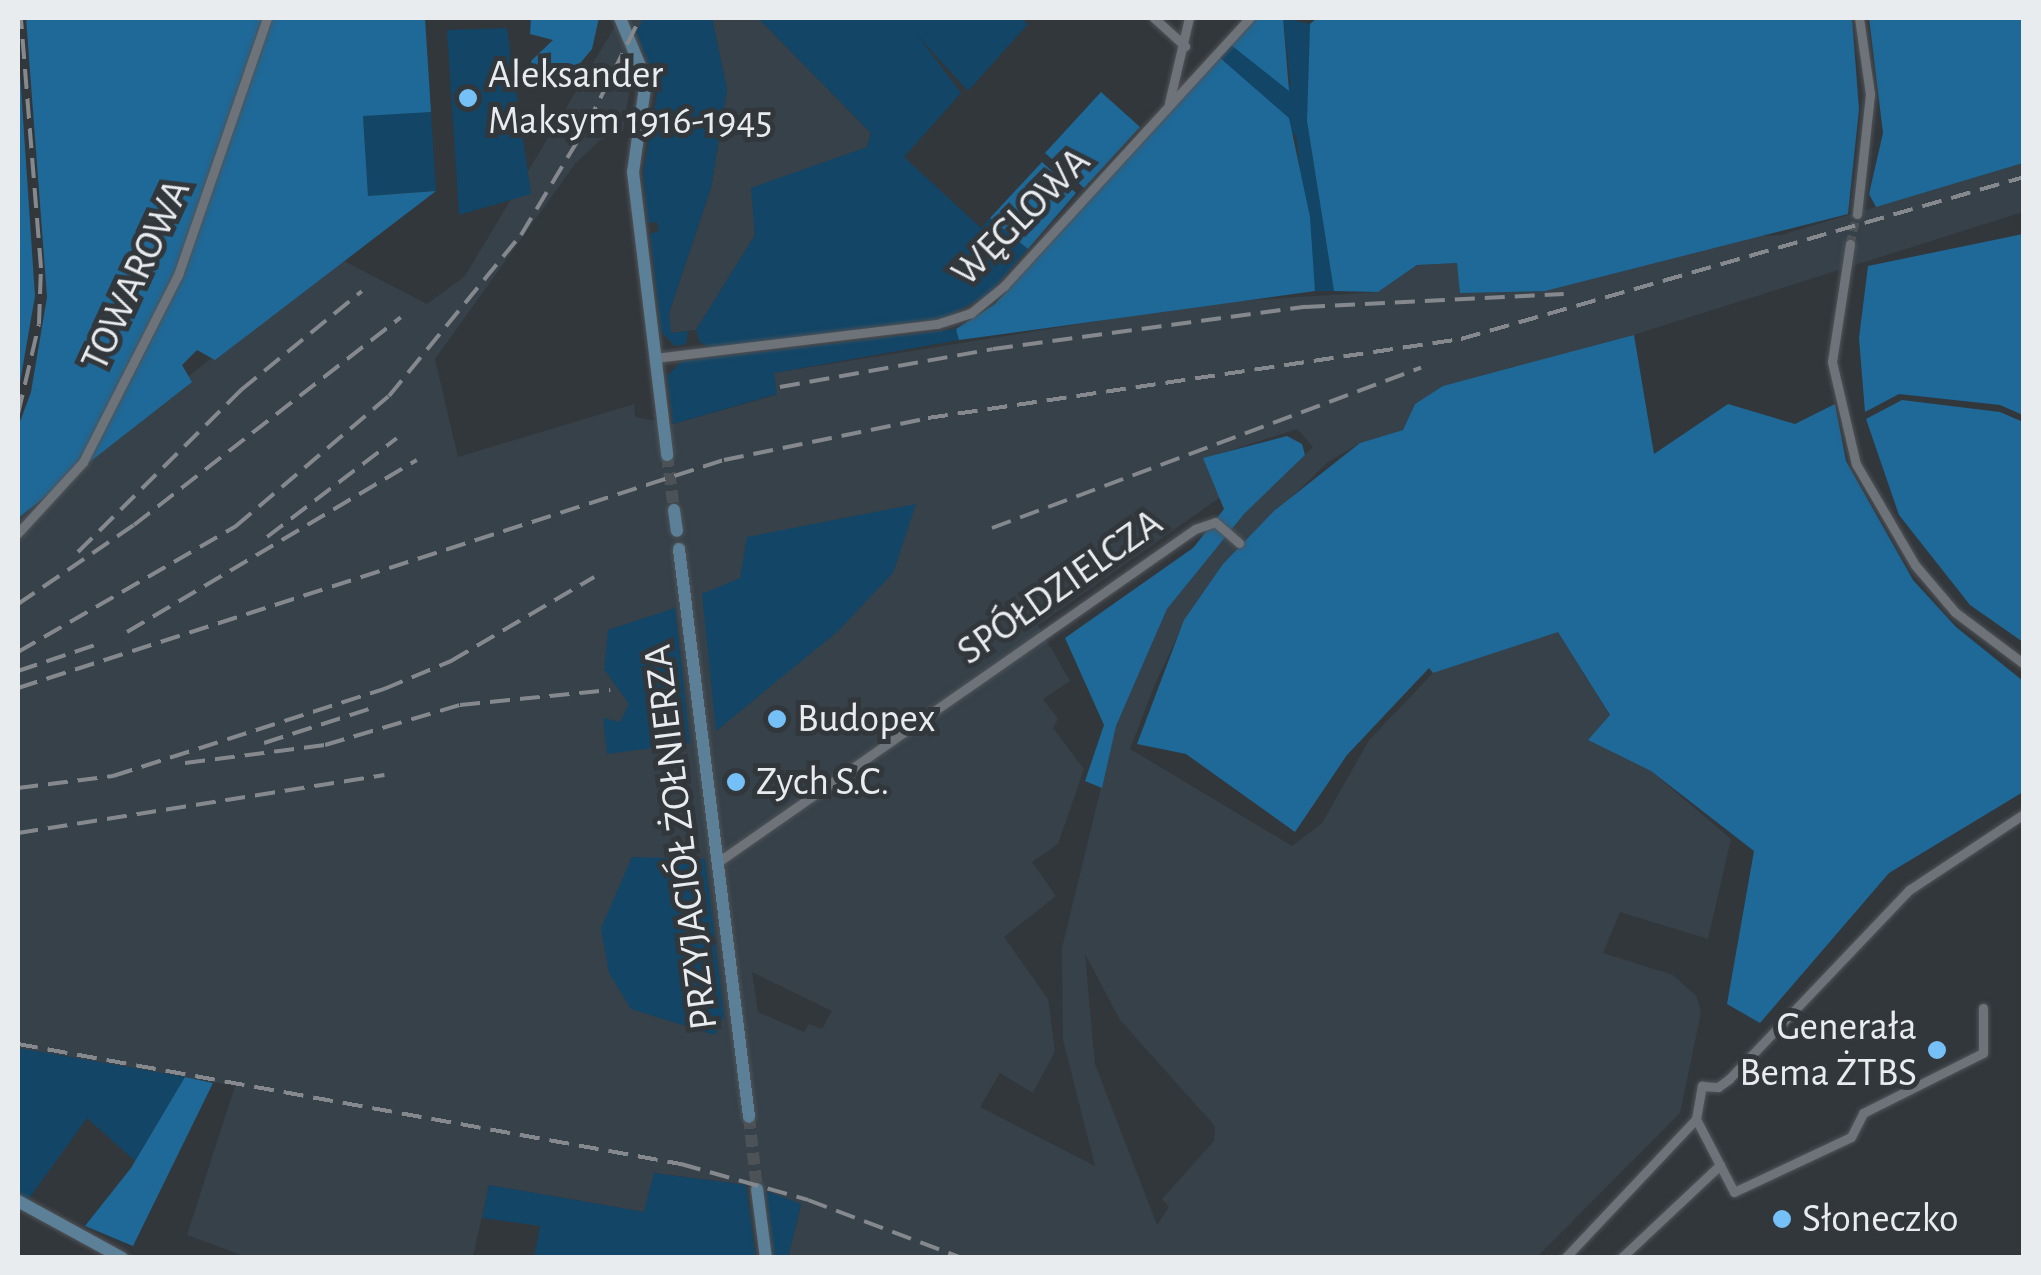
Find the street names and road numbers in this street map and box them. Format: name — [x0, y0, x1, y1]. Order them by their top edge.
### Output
street label: WĘGLOWA — [942, 138, 1100, 296]
street label: TOWAROWA — [71, 172, 201, 378]
street label: SPÓŁDZIELCZA — [948, 499, 1172, 675]
street label: PRZYJACIÓŁ ŻOŁNIERZA — [634, 642, 728, 1032]

